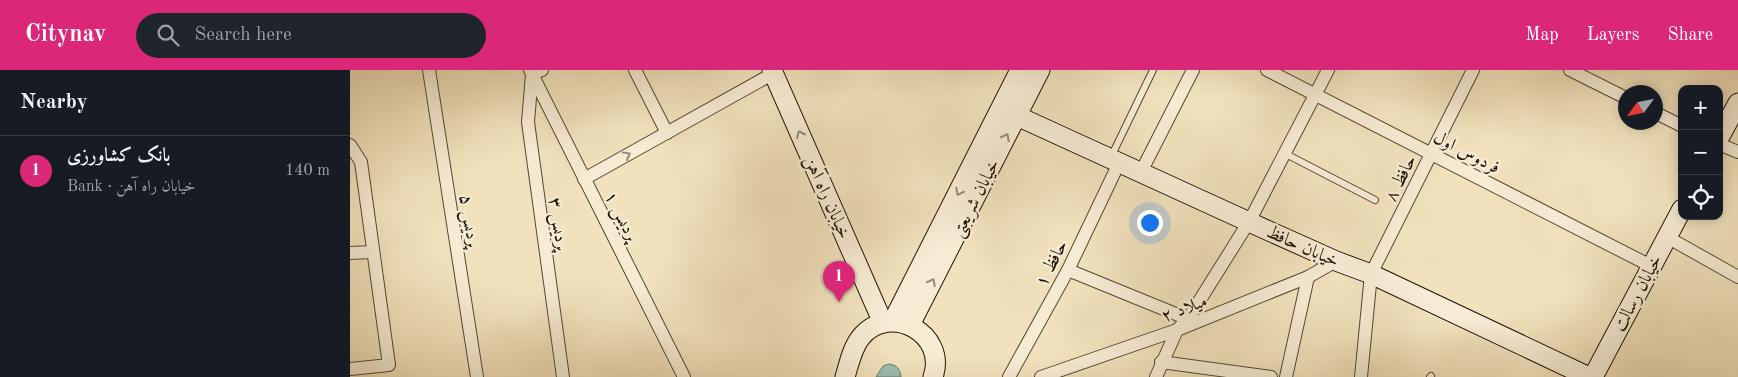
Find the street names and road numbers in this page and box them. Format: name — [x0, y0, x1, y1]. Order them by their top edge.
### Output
street label: فردوس اول — [1430, 129, 1503, 179]
street label: خیابان راه آهن — [799, 152, 855, 243]
street label: حافظ ۸ — [1382, 152, 1420, 205]
street label: خیابان شریعتی — [949, 157, 1006, 242]
street label: پردیس ۱ — [599, 189, 642, 247]
street label: پردیس ۵ — [454, 193, 482, 251]
street label: پردیس ۳ — [543, 196, 571, 254]
street label: خیابان حافظ — [1263, 223, 1341, 272]
street label: حافظ ۱ — [1033, 237, 1071, 290]
street label: خیابان رسالت — [1610, 252, 1666, 335]
street label: میلاد ۲ — [1159, 292, 1210, 326]

